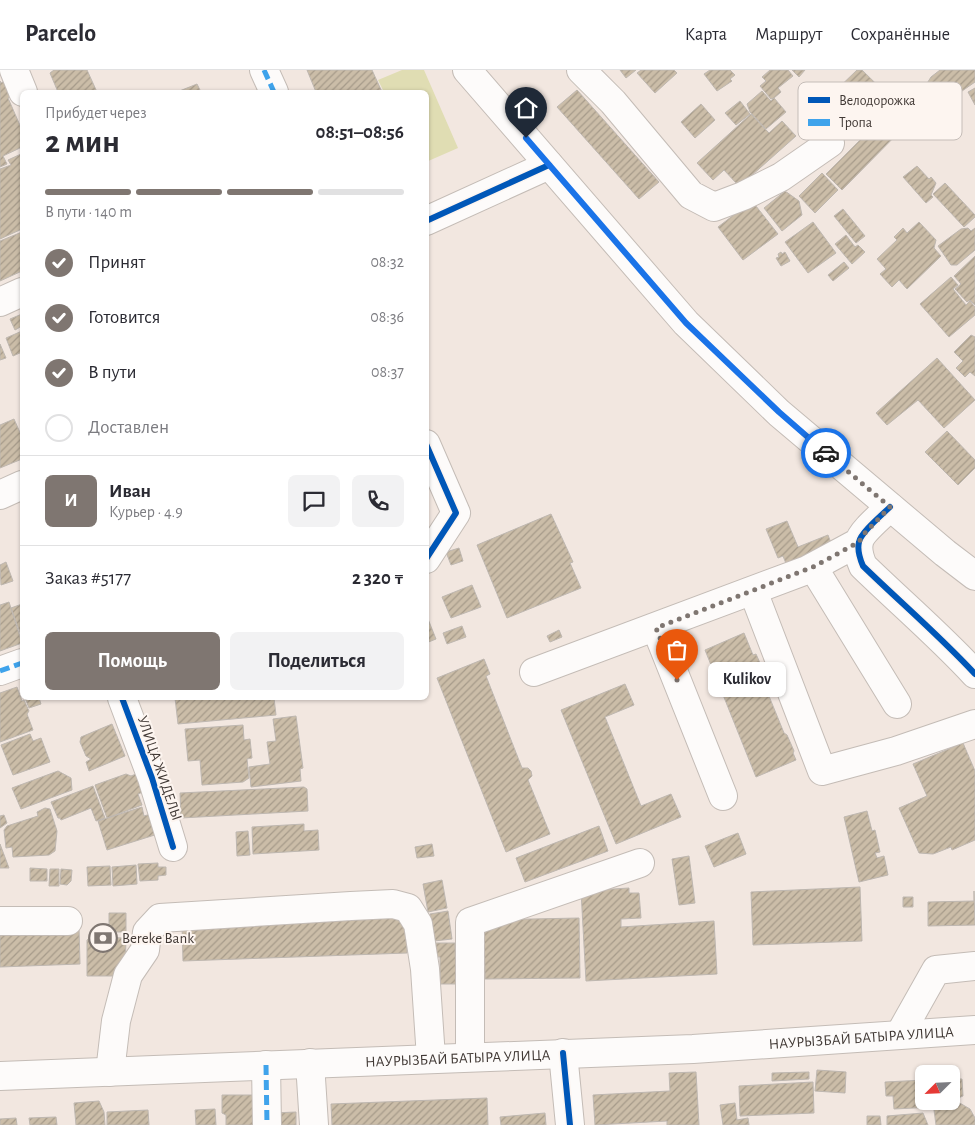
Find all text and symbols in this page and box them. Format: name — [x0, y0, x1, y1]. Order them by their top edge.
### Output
text: Parcelo — [25, 22, 96, 46]
text: Карта — [685, 26, 727, 44]
text: Маршрут — [755, 26, 823, 44]
text: Сохранённые — [851, 26, 950, 44]
legend — [798, 82, 962, 140]
pin — [505, 87, 547, 138]
icon: home — [512, 94, 540, 122]
text: Велодорожка — [839, 94, 916, 108]
text: Прибудет через — [45, 105, 147, 121]
text: Тропа — [839, 116, 873, 130]
text: 08:51–08:56 — [316, 123, 404, 142]
text: 2 мин — [45, 126, 120, 158]
text: В пути · 140 m — [45, 204, 132, 220]
icon: check — [45, 249, 73, 277]
text: Принят — [88, 253, 145, 272]
text: 08:32 — [370, 254, 404, 270]
icon: check — [45, 304, 73, 332]
text: Готовится — [88, 308, 161, 327]
text: 08:36 — [370, 309, 404, 325]
icon: check — [45, 359, 73, 387]
text: В пути — [88, 363, 137, 382]
text: 08:37 — [371, 364, 404, 380]
text: Доставлен — [88, 418, 169, 437]
courier — [801, 428, 851, 478]
icon: car — [812, 439, 840, 467]
button: chat — [288, 475, 340, 527]
button: phone — [352, 475, 404, 527]
text: Иван — [109, 482, 151, 501]
text: И — [64, 491, 78, 510]
text: Курьер · 4.9 — [109, 504, 183, 520]
text: Заказ #5177 — [45, 569, 131, 588]
text: 2 320 ₸ — [352, 569, 404, 588]
pin — [656, 629, 698, 680]
button: Помощь — [45, 632, 220, 690]
button: Поделиться — [230, 632, 404, 690]
icon: bag — [663, 636, 691, 664]
callout: Kulikov — [707, 662, 784, 698]
text: Kulikov — [723, 671, 771, 687]
street label: УЛИЦА ЖИДЕЛЫ — [135, 714, 185, 823]
bank icon: Bereke Bank — [88, 923, 118, 953]
place label: Bereke Bank — [122, 931, 194, 946]
street label: НАУРЫЗБАЙ БАТЫРА УЛИЦА — [768, 1024, 954, 1052]
street label: НАУРЫЗБАЙ БАТЫРА УЛИЦА — [365, 1048, 551, 1070]
north arrow — [915, 1065, 960, 1110]
map controls — [915, 1065, 960, 1110]

